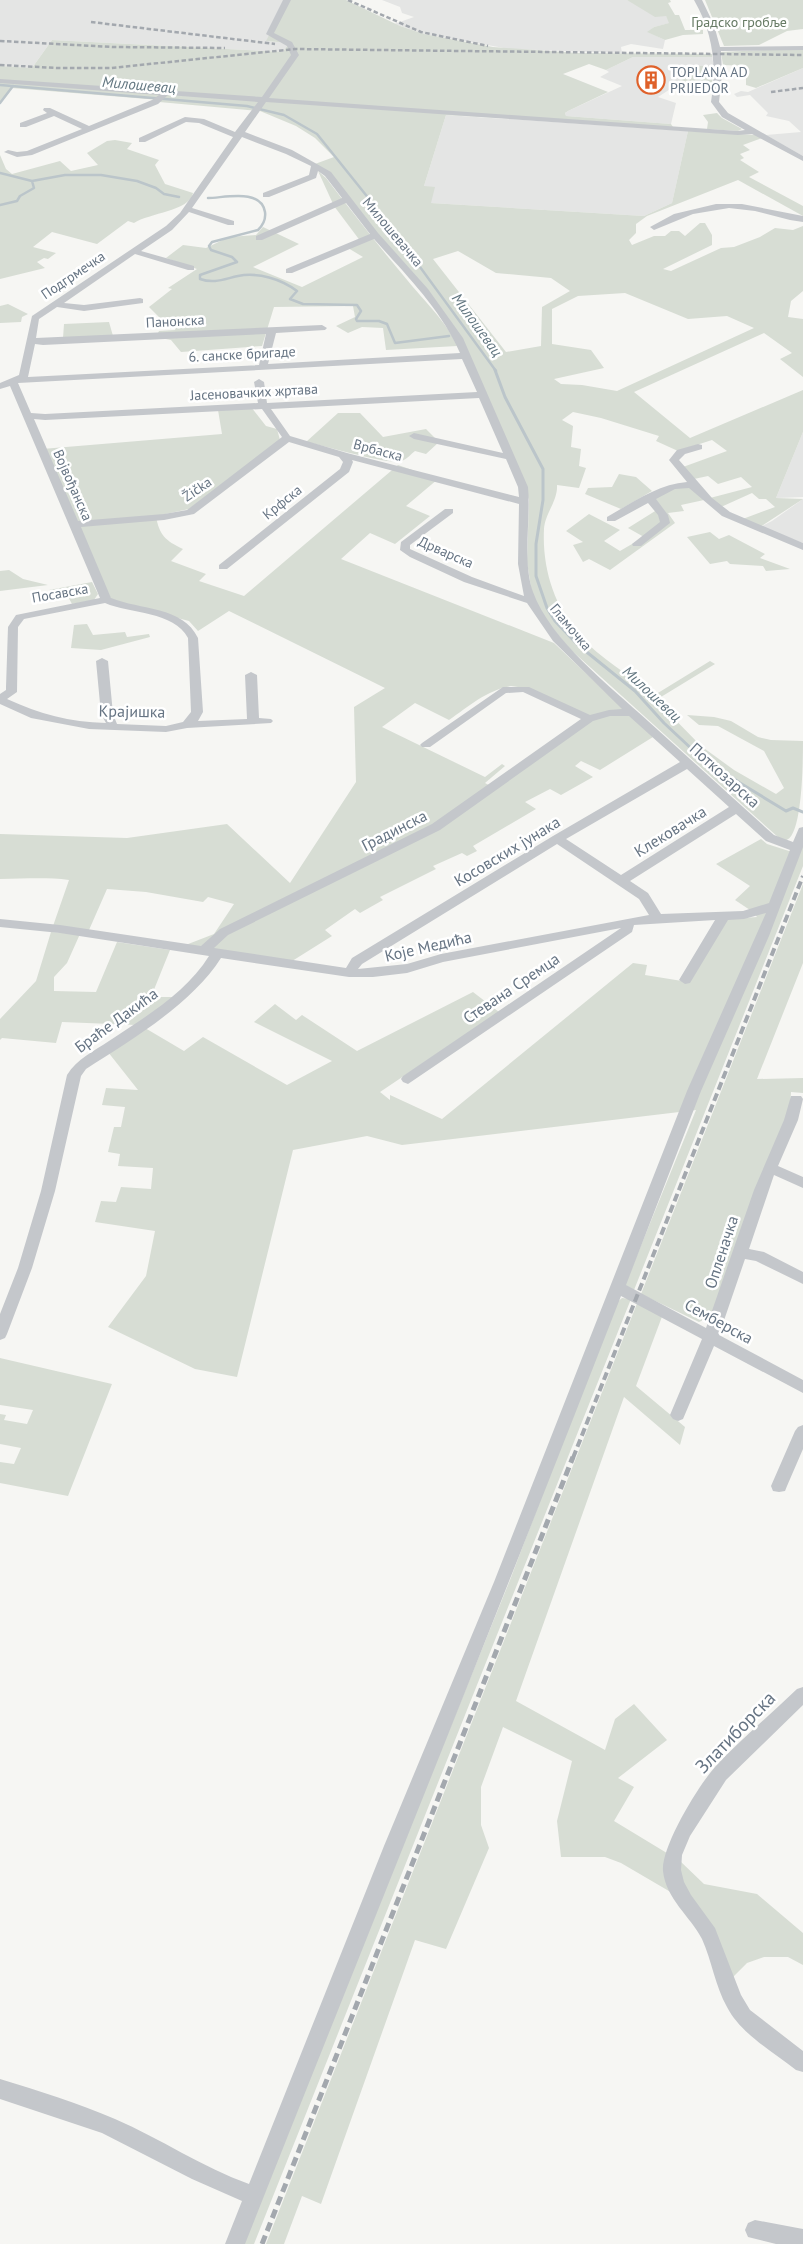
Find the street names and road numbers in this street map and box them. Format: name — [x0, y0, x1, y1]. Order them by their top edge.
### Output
street label: Милошевачка — [359, 194, 427, 270]
street label: Подгрмечка — [37, 247, 109, 303]
street label: Панонска — [145, 310, 205, 332]
street label: 6. санске бригаде — [188, 342, 296, 366]
street label: Јасеновачких жртава — [189, 380, 318, 404]
street label: Врбаска — [351, 435, 405, 465]
street label: Војвођанска — [49, 447, 97, 523]
street label: Žička — [179, 473, 215, 505]
street label: Крфска — [259, 481, 305, 523]
street label: Дрварска — [416, 532, 476, 572]
street label: Посавска — [30, 579, 90, 607]
street label: Гламочка — [546, 600, 596, 654]
street label: Крајишка — [98, 700, 166, 722]
street label: Поткозарска — [686, 738, 764, 812]
street label: Клековачка — [630, 801, 710, 861]
street label: Градинска — [358, 805, 430, 855]
street label: Косовских јунака — [450, 811, 564, 891]
street label: Које Медића — [383, 926, 473, 966]
street label: Стевана Сремца — [459, 948, 563, 1028]
street label: Браће Дакића — [71, 983, 161, 1057]
street label: Опленачка — [700, 1213, 742, 1291]
street label: Семберска — [681, 1294, 757, 1348]
street label: Златиборска — [690, 1686, 780, 1778]

